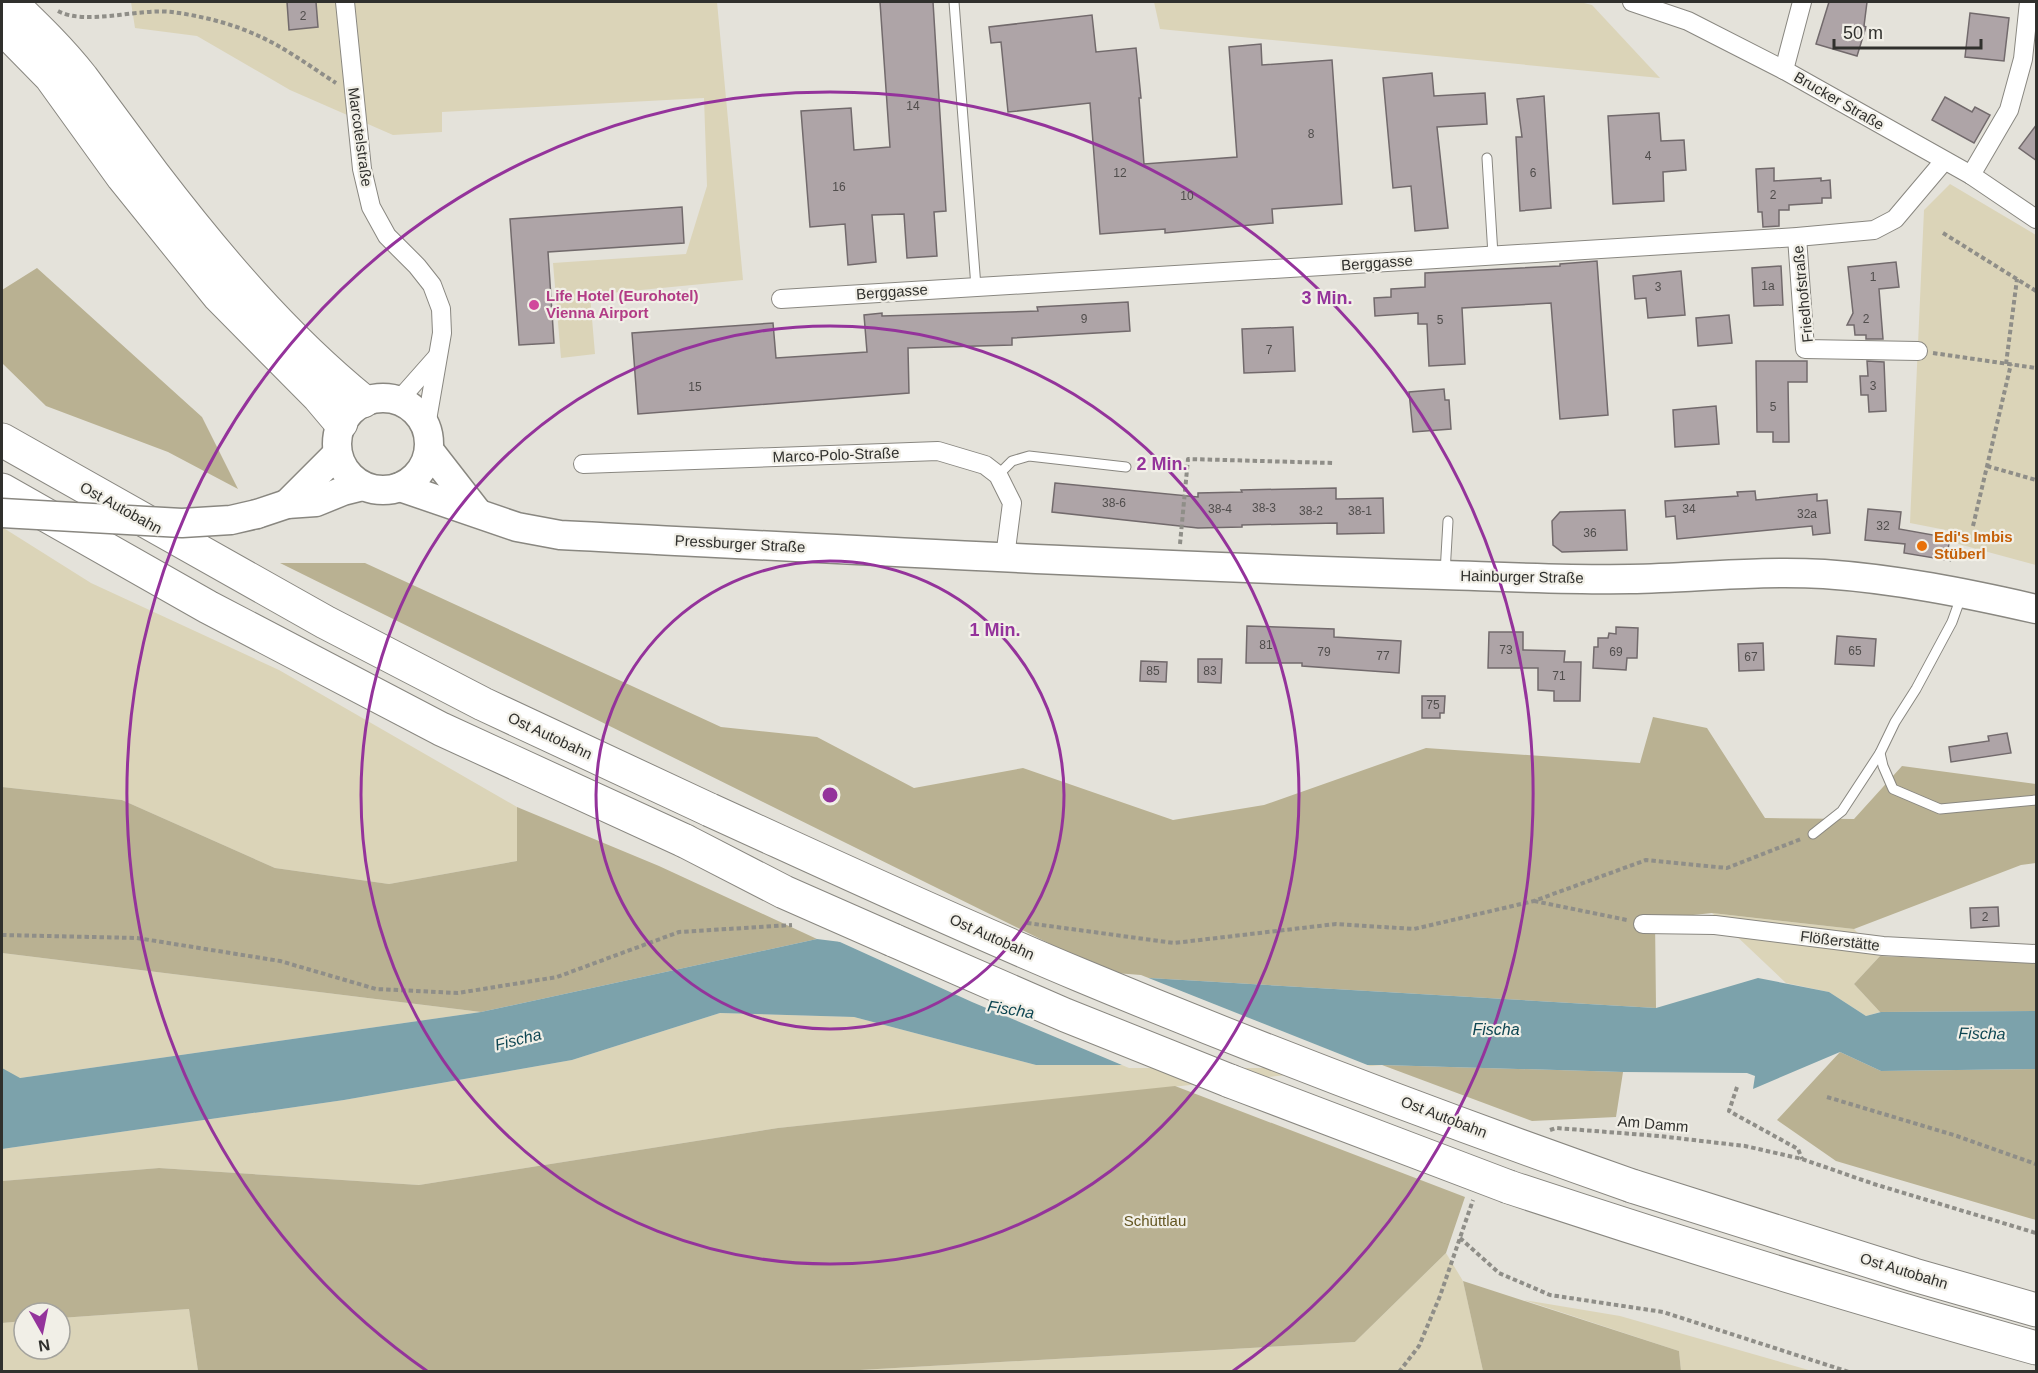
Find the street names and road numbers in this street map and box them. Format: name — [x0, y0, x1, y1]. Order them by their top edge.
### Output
street label: Brucker Straße — [1791, 68, 1887, 133]
street label: Marcotelstraße — [345, 86, 376, 188]
street label: Friedhofstraße — [1789, 245, 1816, 343]
street label: Berggasse — [1341, 252, 1413, 273]
street label: Berggasse — [856, 281, 928, 302]
street label: Marco-Polo-Straße — [772, 444, 900, 465]
street label: Ost Autobahn — [77, 478, 165, 537]
street label: Pressburger Straße — [674, 532, 806, 555]
street label: Hainburger Straße — [1460, 567, 1584, 586]
street label: Ost Autobahn — [505, 709, 595, 762]
street label: Ost Autobahn — [947, 910, 1037, 963]
street label: Flößerstätte — [1799, 927, 1881, 954]
street label: Ost Autobahn — [1399, 1092, 1490, 1141]
street label: Am Damm — [1617, 1112, 1689, 1135]
street label: Ost Autobahn — [1858, 1249, 1950, 1292]

